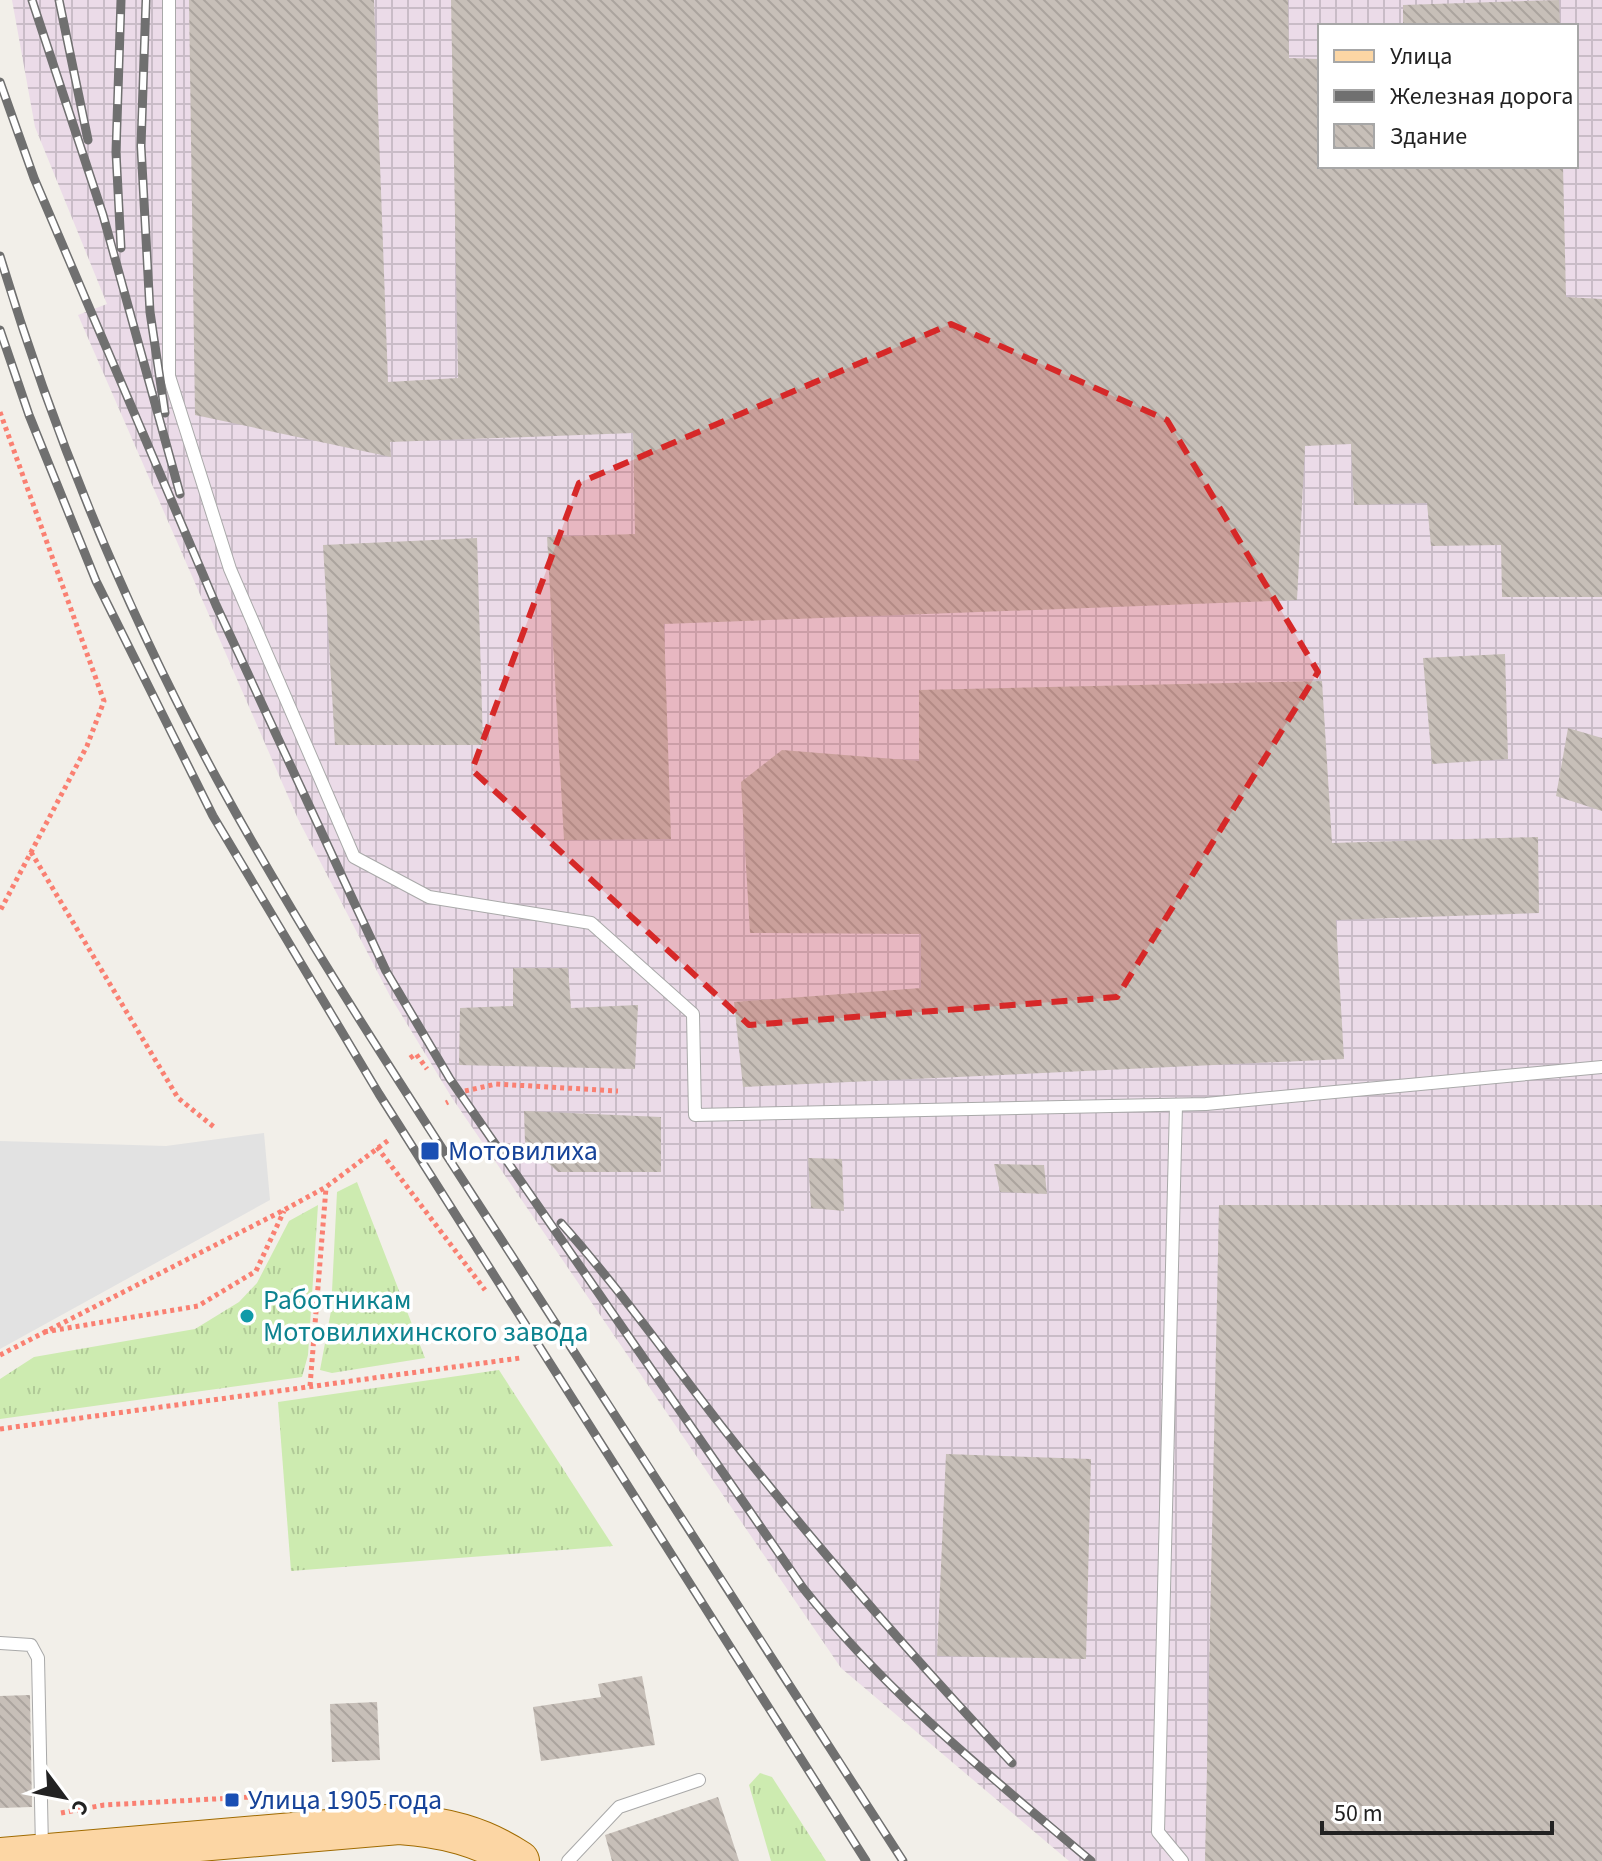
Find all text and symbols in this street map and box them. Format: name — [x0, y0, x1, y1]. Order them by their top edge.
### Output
legend — [1318, 24, 1578, 168]
text: Улица — [1390, 39, 1452, 74]
text: Железная дорога — [1390, 79, 1573, 114]
text: Здание — [1390, 119, 1467, 154]
place label: Мотовилиха — [448, 1131, 598, 1171]
marker: Мотовилиха — [419, 1140, 441, 1162]
place label: Работникам Мотовилихинского завода — [263, 1280, 588, 1352]
marker: Работникам Мотовилихинского завода — [238, 1307, 256, 1325]
north arrow — [24, 1757, 104, 1837]
place label: Улица 1905 года — [248, 1780, 442, 1820]
scale bar — [1322, 1785, 1552, 1835]
marker: Улица 1905 года — [223, 1791, 241, 1809]
text: С — [63, 1793, 97, 1821]
text: 50 m — [1334, 1796, 1383, 1831]

